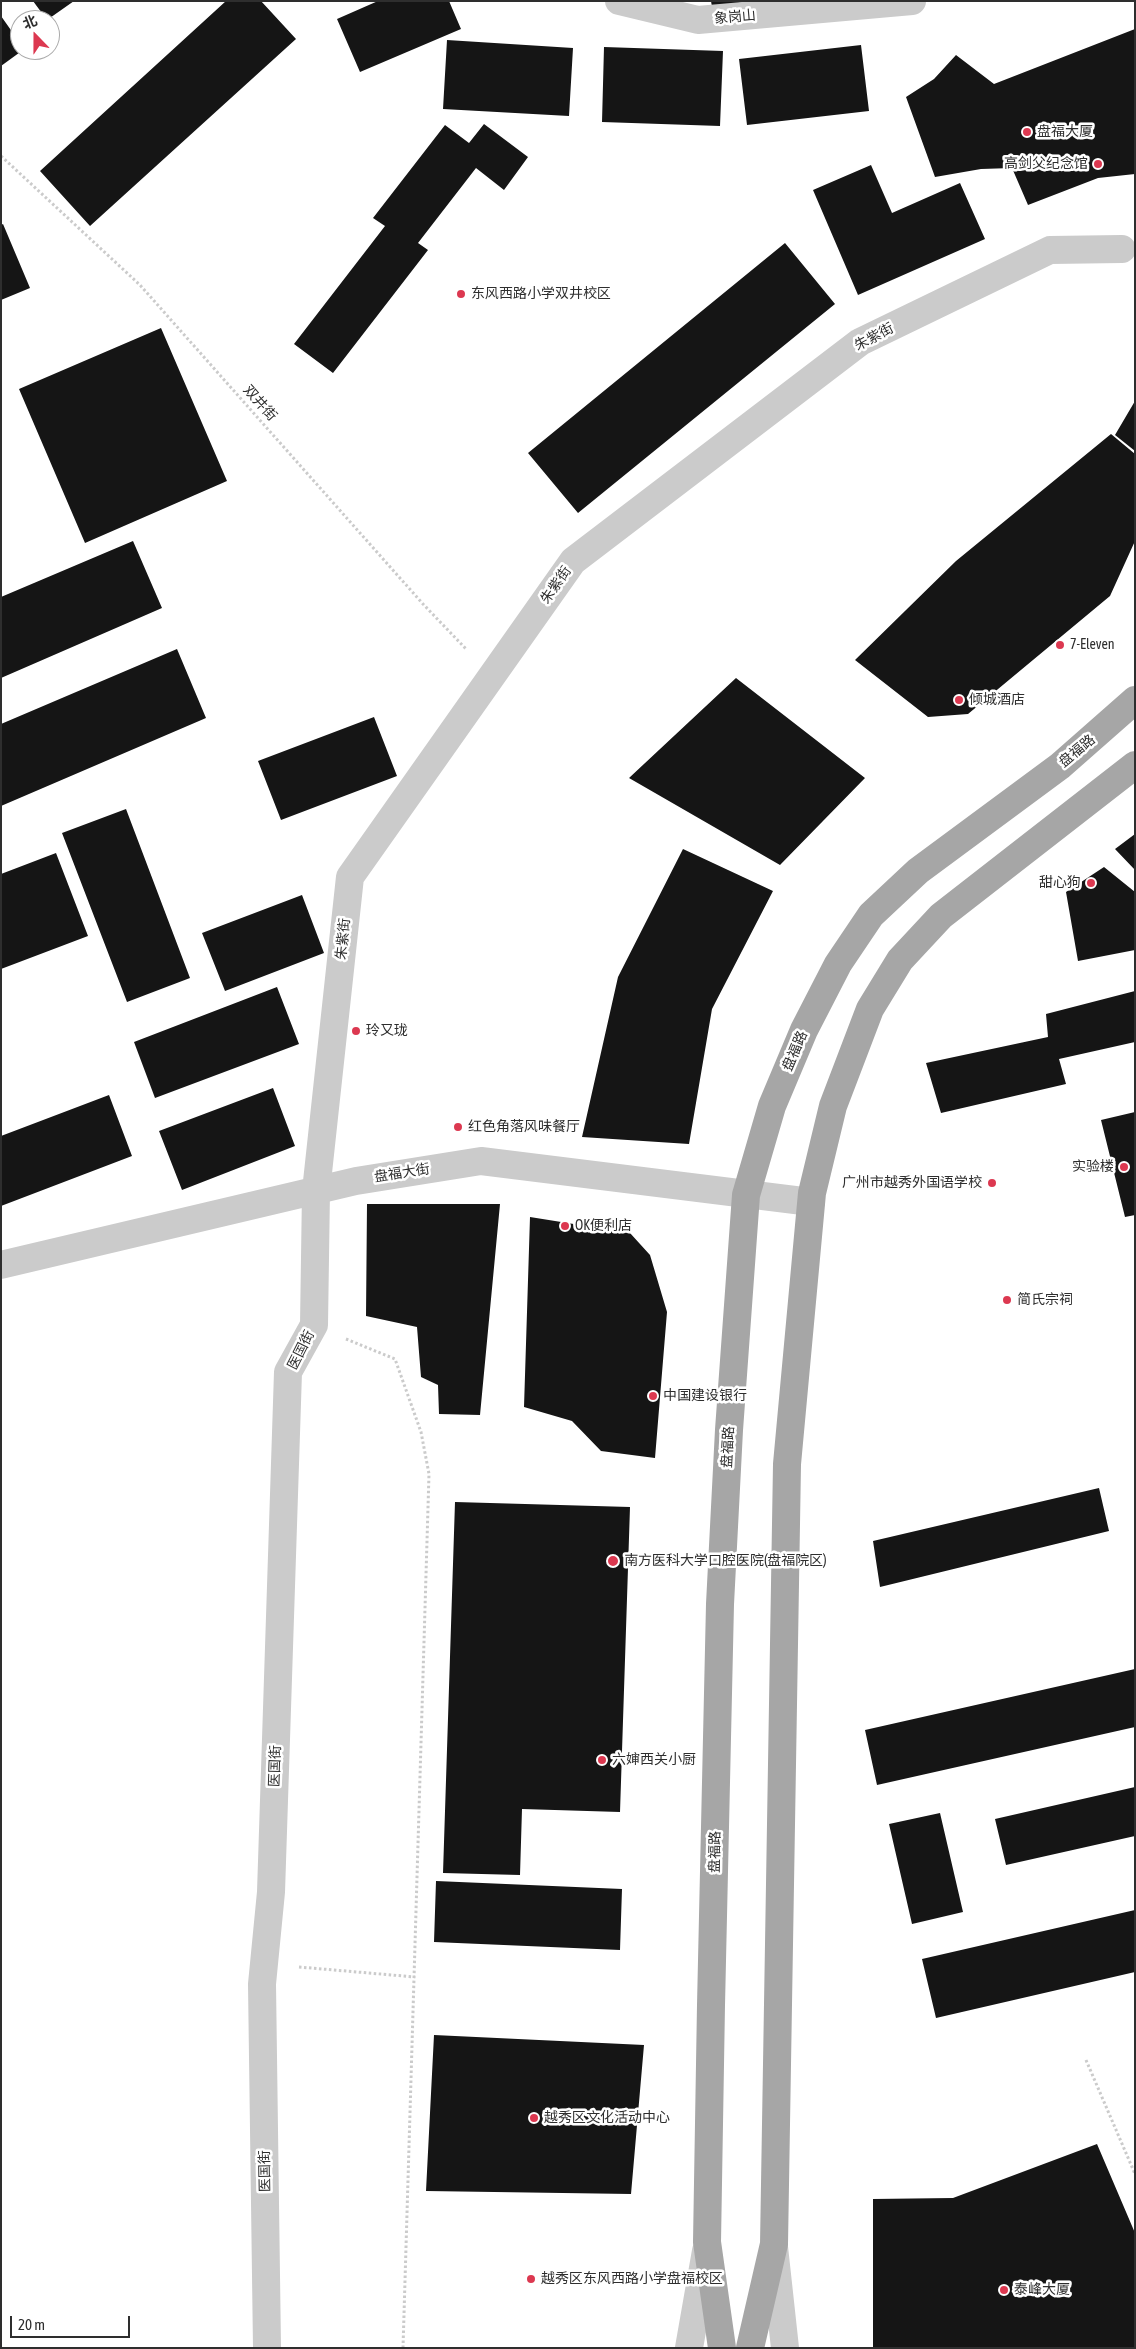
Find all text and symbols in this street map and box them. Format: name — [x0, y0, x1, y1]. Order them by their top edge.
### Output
street label: 象岗山 — [713, 7, 757, 27]
north arrow — [10, 10, 60, 60]
text: 北 — [20, 12, 39, 32]
place label: 盘福大厦 — [1037, 124, 1093, 140]
marker: 盘福大厦 — [1021, 126, 1033, 138]
place label: 高剑父纪念馆 — [1004, 156, 1088, 172]
marker: 高剑父纪念馆 — [1092, 158, 1104, 170]
place label: 东风西路小学双井校区 — [471, 286, 611, 302]
marker: 东风西路小学双井校区 — [455, 288, 467, 300]
street label: 朱紫街 — [852, 320, 896, 354]
street label: 双井街 — [240, 382, 280, 424]
street label: 朱紫街 — [537, 563, 575, 607]
place label: 7-Eleven — [1070, 637, 1115, 653]
marker: 7-Eleven — [1054, 639, 1066, 651]
place label: 倾城酒店 — [969, 692, 1025, 708]
marker: 倾城酒店 — [953, 694, 965, 706]
street label: 盘福路 — [1056, 731, 1098, 771]
place label: 甜心狗 — [1039, 875, 1081, 891]
marker: 甜心狗 — [1085, 877, 1097, 889]
street label: 朱紫街 — [332, 917, 354, 961]
place label: 玲又珑 — [366, 1023, 408, 1039]
marker: 玲又珑 — [350, 1025, 362, 1037]
street label: 盘福路 — [779, 1028, 811, 1074]
place label: 红色角落风味餐厅 — [468, 1119, 580, 1135]
marker: 红色角落风味餐厅 — [452, 1121, 464, 1133]
place label: 实验楼 — [1072, 1159, 1114, 1175]
street label: 盘福大街 — [373, 1160, 431, 1186]
marker: 实验楼 — [1118, 1161, 1130, 1173]
place label: 广州市越秀外国语学校 — [842, 1175, 982, 1191]
marker: 广州市越秀外国语学校 — [986, 1177, 998, 1189]
place label: OK便利店 — [575, 1218, 632, 1234]
marker: OK便利店 — [559, 1220, 571, 1232]
place label: 简氏宗祠 — [1017, 1292, 1073, 1308]
marker: 简氏宗祠 — [1001, 1294, 1013, 1306]
street label: 医国街 — [284, 1327, 318, 1373]
place label: 中国建设银行 — [663, 1388, 747, 1404]
marker: 中国建设银行 — [647, 1390, 659, 1402]
street label: 盘福路 — [719, 1426, 737, 1468]
place label: 南方医科大学口腔医院(盘福院区) — [624, 1553, 827, 1569]
marker: 南方医科大学口腔医院(盘福院区) — [606, 1554, 620, 1568]
street label: 医国街 — [266, 1745, 284, 1787]
place label: 六婶西关小厨 — [612, 1752, 696, 1768]
marker: 六婶西关小厨 — [596, 1754, 608, 1766]
street label: 盘福路 — [706, 1831, 724, 1873]
place label: 越秀区文化活动中心 — [544, 2110, 670, 2126]
marker: 越秀区文化活动中心 — [528, 2112, 540, 2124]
street label: 医国街 — [256, 2150, 274, 2192]
place label: 越秀区东风西路小学盘福校区 — [541, 2271, 723, 2287]
marker: 越秀区东风西路小学盘福校区 — [525, 2273, 537, 2285]
place label: 泰峰大厦 — [1014, 2282, 1070, 2298]
marker: 泰峰大厦 — [998, 2284, 1010, 2296]
scale bar — [12, 2306, 132, 2338]
text: 20 m — [18, 2316, 45, 2333]

